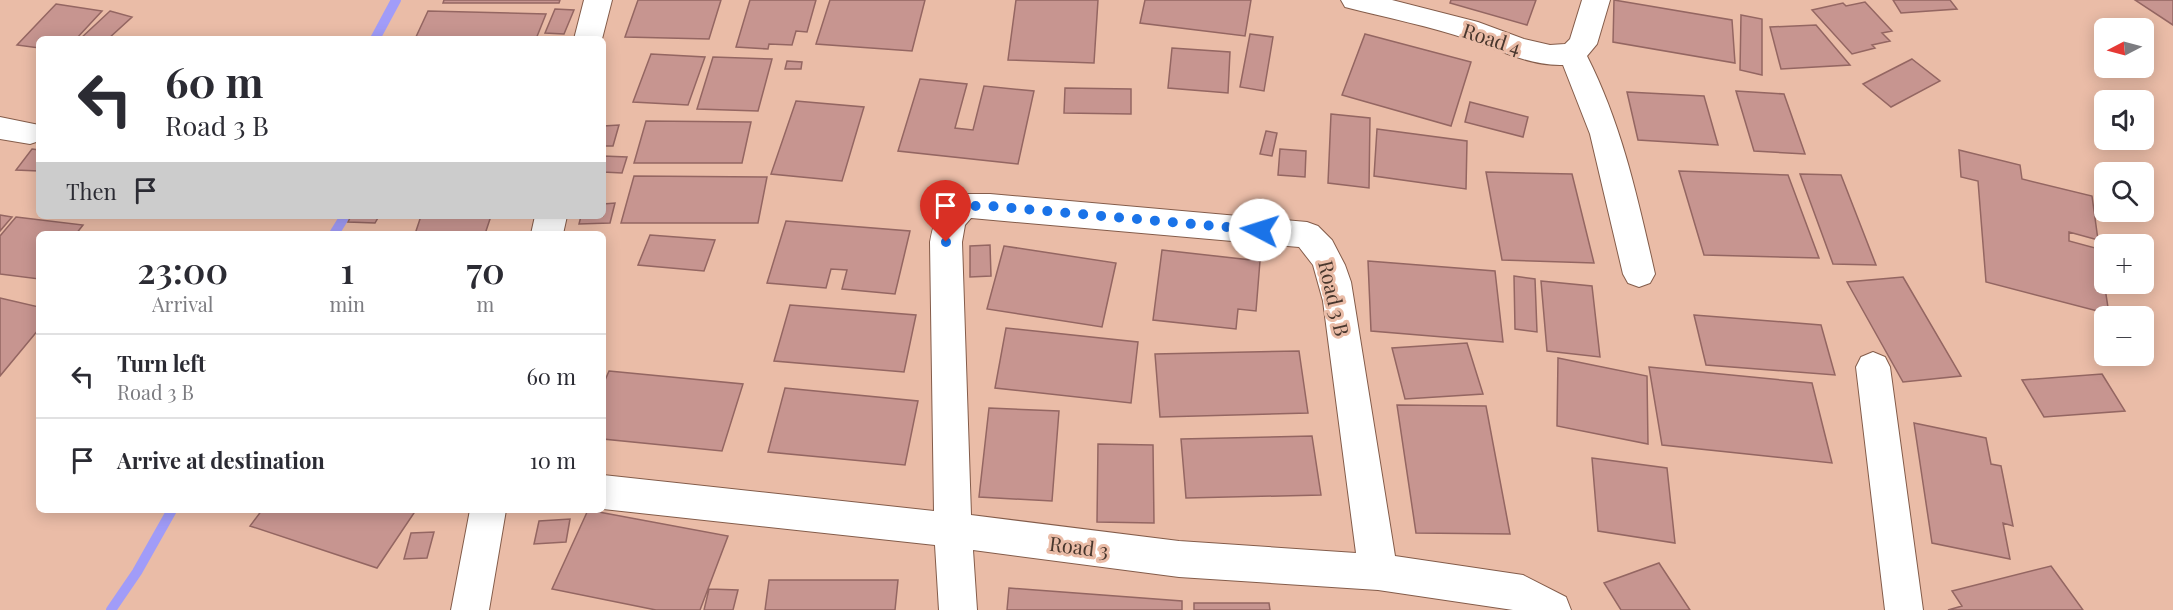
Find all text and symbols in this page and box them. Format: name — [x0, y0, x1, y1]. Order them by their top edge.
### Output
street label: Road 4 — [1459, 16, 1525, 60]
north arrow — [2094, 18, 2154, 78]
map controls — [2094, 18, 2154, 366]
text: 60 m — [165, 53, 263, 109]
icon: left — [66, 60, 144, 138]
button: sound — [2094, 90, 2154, 150]
text: Road 3 B — [165, 107, 269, 143]
button: search — [2094, 162, 2154, 222]
icon: arrive — [129, 174, 162, 207]
text: Then — [66, 176, 117, 206]
pin — [920, 180, 971, 242]
icon: arrive — [929, 189, 962, 222]
position arrow — [1228, 198, 1292, 262]
button: + — [2094, 234, 2154, 294]
text: 23:00 — [137, 245, 228, 293]
text: 1 — [340, 245, 354, 293]
text: 70 — [466, 245, 505, 293]
street label: Road 3 B — [1313, 257, 1357, 339]
text: Arrival — [152, 290, 214, 317]
text: min — [329, 290, 365, 317]
text: m — [477, 290, 494, 317]
button: − — [2094, 306, 2154, 366]
text: Turn left — [117, 348, 206, 378]
icon: left — [66, 360, 99, 393]
text: 60 m — [526, 361, 576, 391]
text: Road 3 B — [117, 378, 194, 405]
icon: arrive — [66, 444, 99, 477]
text: Arrive at destination — [117, 445, 325, 475]
text: 10 m — [530, 445, 576, 475]
street label: Road 3 — [1048, 529, 1110, 563]

